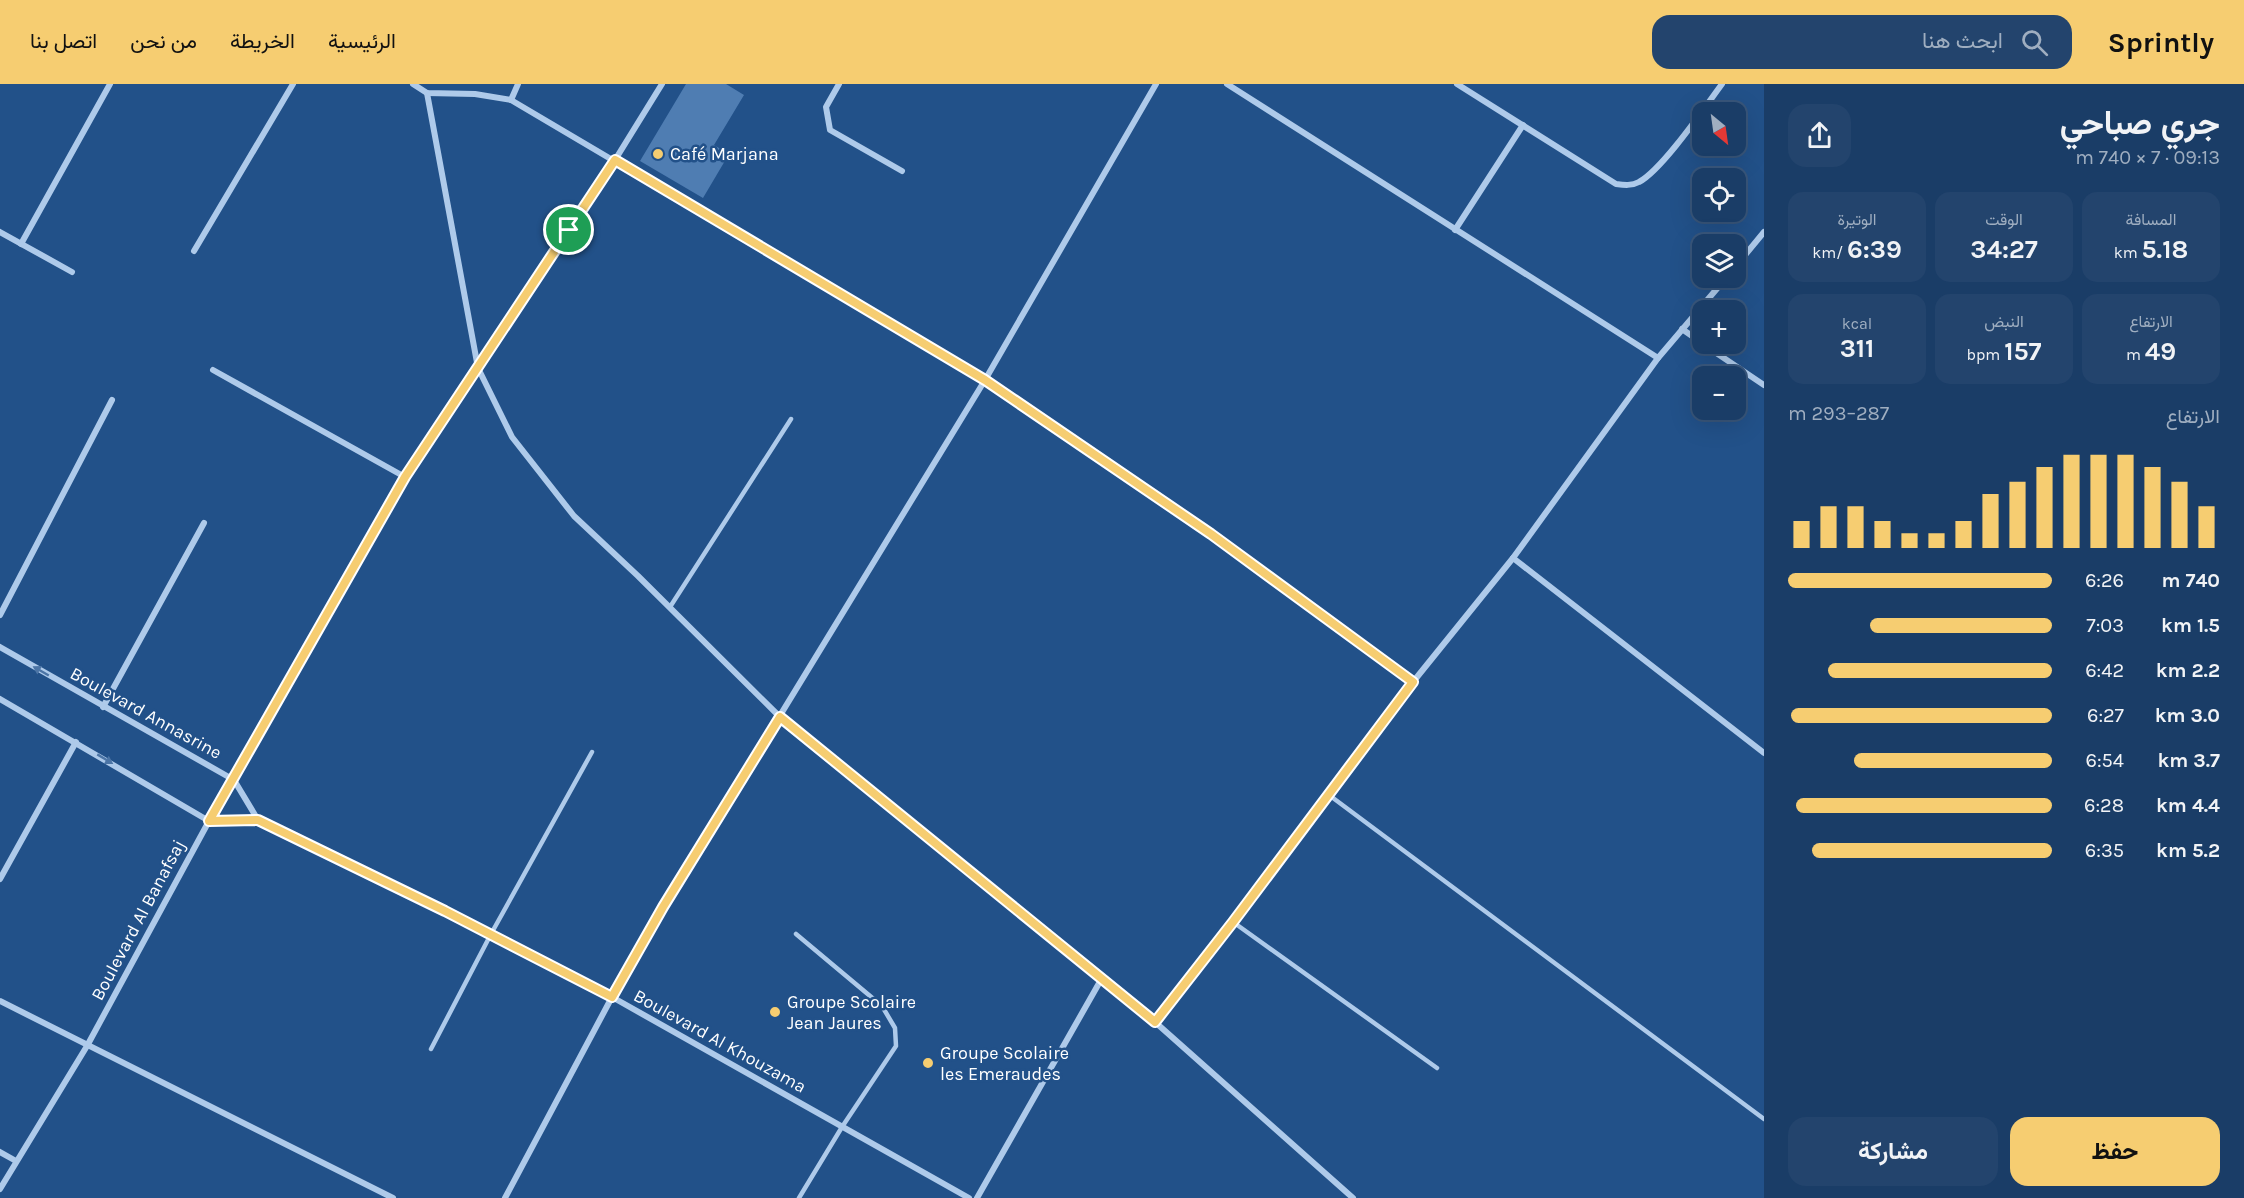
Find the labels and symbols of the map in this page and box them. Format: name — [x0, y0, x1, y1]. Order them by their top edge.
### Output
north arrow — [1692, 102, 1746, 156]
place label: Café Marjana — [670, 143, 779, 165]
marker: Café Marjana — [651, 147, 665, 161]
pin — [543, 204, 594, 255]
street label: Boulevard Annasrine — [66, 662, 226, 764]
one-way arrow — [32, 666, 49, 676]
one-way arrow — [97, 754, 113, 765]
street label: Boulevard Al Banafsaj — [86, 836, 190, 1004]
street label: Boulevard Al Khouzama — [630, 984, 810, 1098]
place label: Groupe Scolaire Jean Jaures — [787, 991, 916, 1034]
marker: Groupe Scolaire Jean Jaures — [768, 1005, 782, 1019]
place label: Groupe Scolaire les Emeraudes — [940, 1042, 1069, 1085]
marker: Groupe Scolaire les Emeraudes — [921, 1056, 935, 1070]

